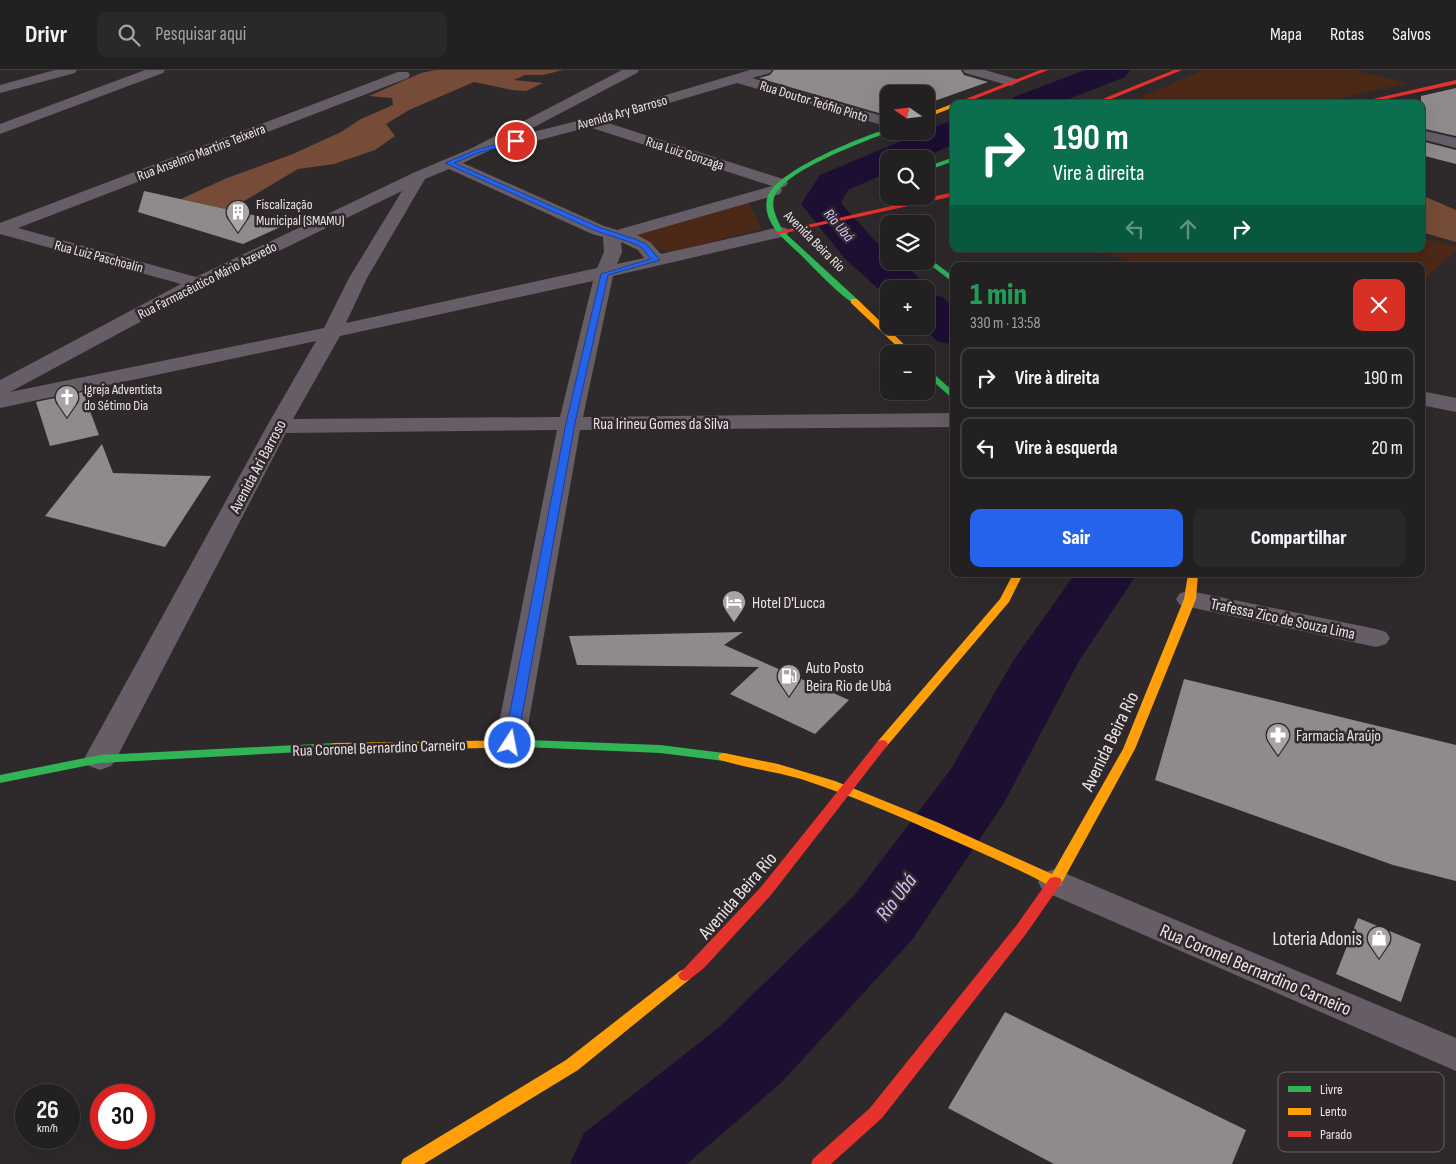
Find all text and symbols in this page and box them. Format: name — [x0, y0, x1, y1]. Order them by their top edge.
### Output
search box — [97, 12, 447, 57]
text: Drivr — [25, 20, 67, 49]
icon: search — [115, 21, 143, 49]
text: Pesquisar aqui — [155, 23, 246, 46]
text: Mapa — [1270, 24, 1302, 45]
text: Rotas — [1330, 24, 1364, 45]
text: Salvos — [1392, 24, 1431, 45]
street label: Rua Doutor Teófilo Pinto — [758, 77, 870, 126]
north arrow — [880, 85, 935, 140]
map controls — [880, 85, 935, 400]
street label: Avenida Ary Barroso — [574, 91, 669, 134]
text: 190 m — [1053, 117, 1129, 160]
street label: Rua Anselmo Martins Teixeira — [135, 120, 268, 185]
pin — [495, 120, 537, 162]
icon: right — [970, 120, 1035, 185]
icon: arrive — [502, 127, 530, 155]
street label: Rua Luiz Gonzaga — [644, 133, 726, 174]
button: search — [880, 150, 935, 205]
text: Vire à direita — [1053, 160, 1145, 187]
place label: Fiscalização Municipal (SMAMU) — [256, 196, 345, 229]
building icon: Fiscalização Municipal (SMAMU) — [225, 199, 251, 233]
water label: Rio Ubá — [819, 205, 858, 246]
street label: Avenida Beira Rio — [780, 207, 849, 276]
button: layers — [880, 215, 935, 270]
icon: left — [1121, 215, 1149, 243]
icon: ahead — [1174, 215, 1202, 243]
icon: right — [1227, 215, 1255, 243]
street label: Rua Luiz Paschoalin — [53, 236, 145, 277]
street label: Rua Farmacêutico Mário Azevedo — [135, 238, 280, 323]
text: 1 min — [970, 277, 1027, 313]
button: close — [1353, 279, 1405, 331]
button: + — [880, 280, 935, 335]
text: 330 m · 13:58 — [970, 314, 1040, 333]
button: − — [880, 345, 935, 400]
icon: right — [972, 364, 1000, 392]
text: Vire à direita — [1015, 367, 1099, 390]
text: 190 m — [1364, 367, 1403, 390]
place label: Igreja Adventista do Sétimo Dia — [84, 381, 162, 414]
church icon: Igreja Adventista do Sétimo Dia — [54, 384, 80, 418]
street label: Rua Irineu Gomes da Silva — [593, 415, 729, 434]
street label: Avenida Ari Barroso — [225, 417, 291, 517]
icon: left — [972, 434, 1000, 462]
text: Vire à esquerda — [1015, 437, 1117, 460]
text: 20 m — [1371, 437, 1403, 460]
button: Sair — [970, 509, 1183, 567]
button: Compartilhar — [1193, 509, 1405, 567]
hotel icon: Hotel D'Lucca — [721, 589, 747, 623]
place label: Hotel D'Lucca — [752, 594, 825, 613]
street label: Trafessa Zico de Souza Lima — [1209, 595, 1357, 644]
place label: Auto Posto Beira Rio de Ubá — [805, 659, 891, 696]
fuel station icon: Auto Posto Beira Rio de Ubá — [776, 663, 802, 697]
street label: Avenida Beira Rio — [1076, 688, 1144, 796]
position arrow — [483, 716, 535, 768]
pharmacy icon: Farmacia Araújo — [1265, 722, 1291, 756]
place label: Farmacia Araújo — [1296, 727, 1381, 746]
street label: Rua Coronel Bernardino Carneiro — [292, 736, 466, 761]
street label: Avenida Beira Rio — [693, 848, 782, 945]
water label: Rio Ubá — [871, 868, 922, 926]
street label: Rua Coronel Bernardino Carneiro — [1156, 920, 1355, 1021]
shop icon: Loteria Adonis — [1366, 925, 1392, 959]
place label: Loteria Adonis — [1273, 928, 1362, 951]
legend — [1278, 1072, 1444, 1152]
text: Livre — [1320, 1081, 1343, 1098]
speed limit sign: 30 — [90, 1084, 155, 1149]
text: 26 — [36, 1095, 59, 1126]
text: Lento — [1320, 1103, 1347, 1120]
text: km/h — [37, 1121, 58, 1136]
text: Parado — [1320, 1126, 1352, 1143]

